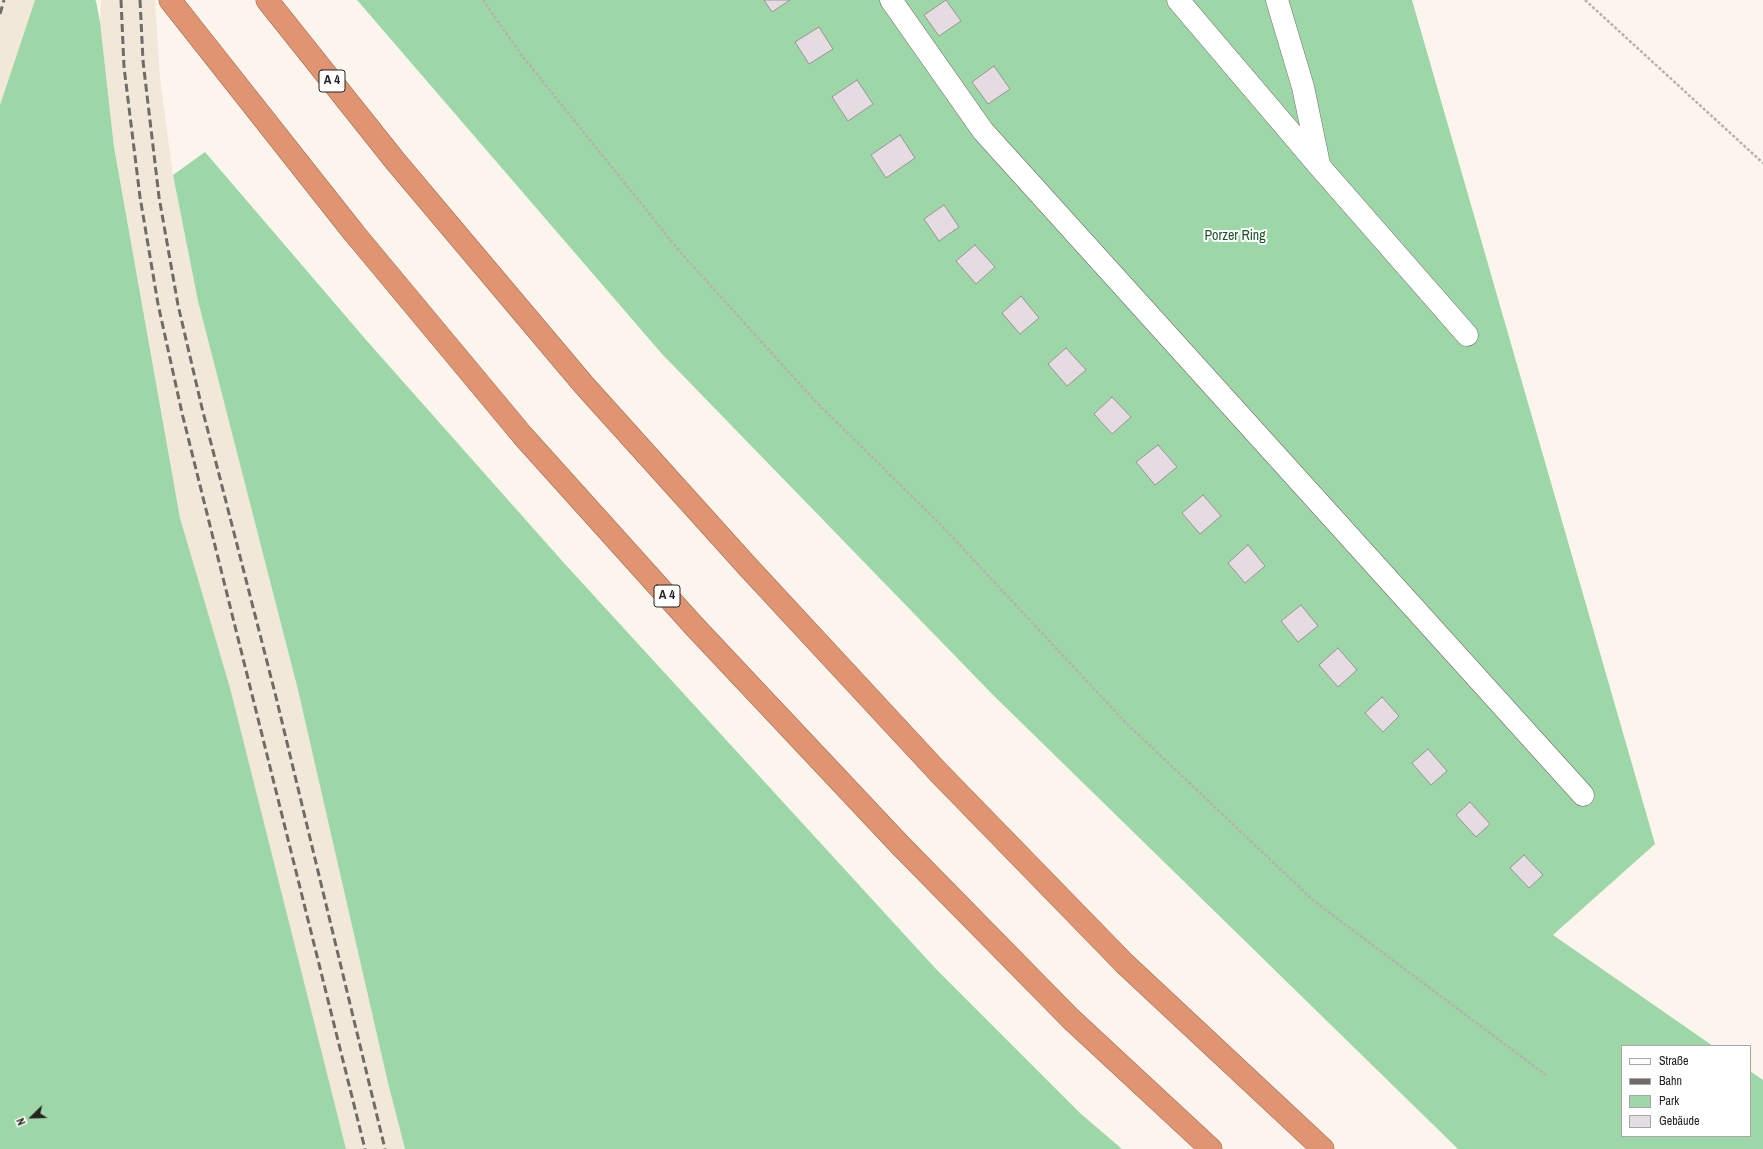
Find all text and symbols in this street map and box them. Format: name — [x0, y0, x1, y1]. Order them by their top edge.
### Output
road number: A 4 — [319, 70, 345, 92]
park label: Porzer Ring — [1204, 228, 1266, 244]
road number: A 4 — [654, 585, 680, 607]
legend — [1621, 1045, 1751, 1137]
text: Straße — [1659, 1053, 1689, 1069]
text: Bahn — [1659, 1073, 1682, 1089]
text: Park — [1659, 1093, 1679, 1109]
north arrow — [12, 1097, 52, 1137]
text: Gebäude — [1659, 1113, 1700, 1129]
text: N — [13, 1116, 29, 1127]

